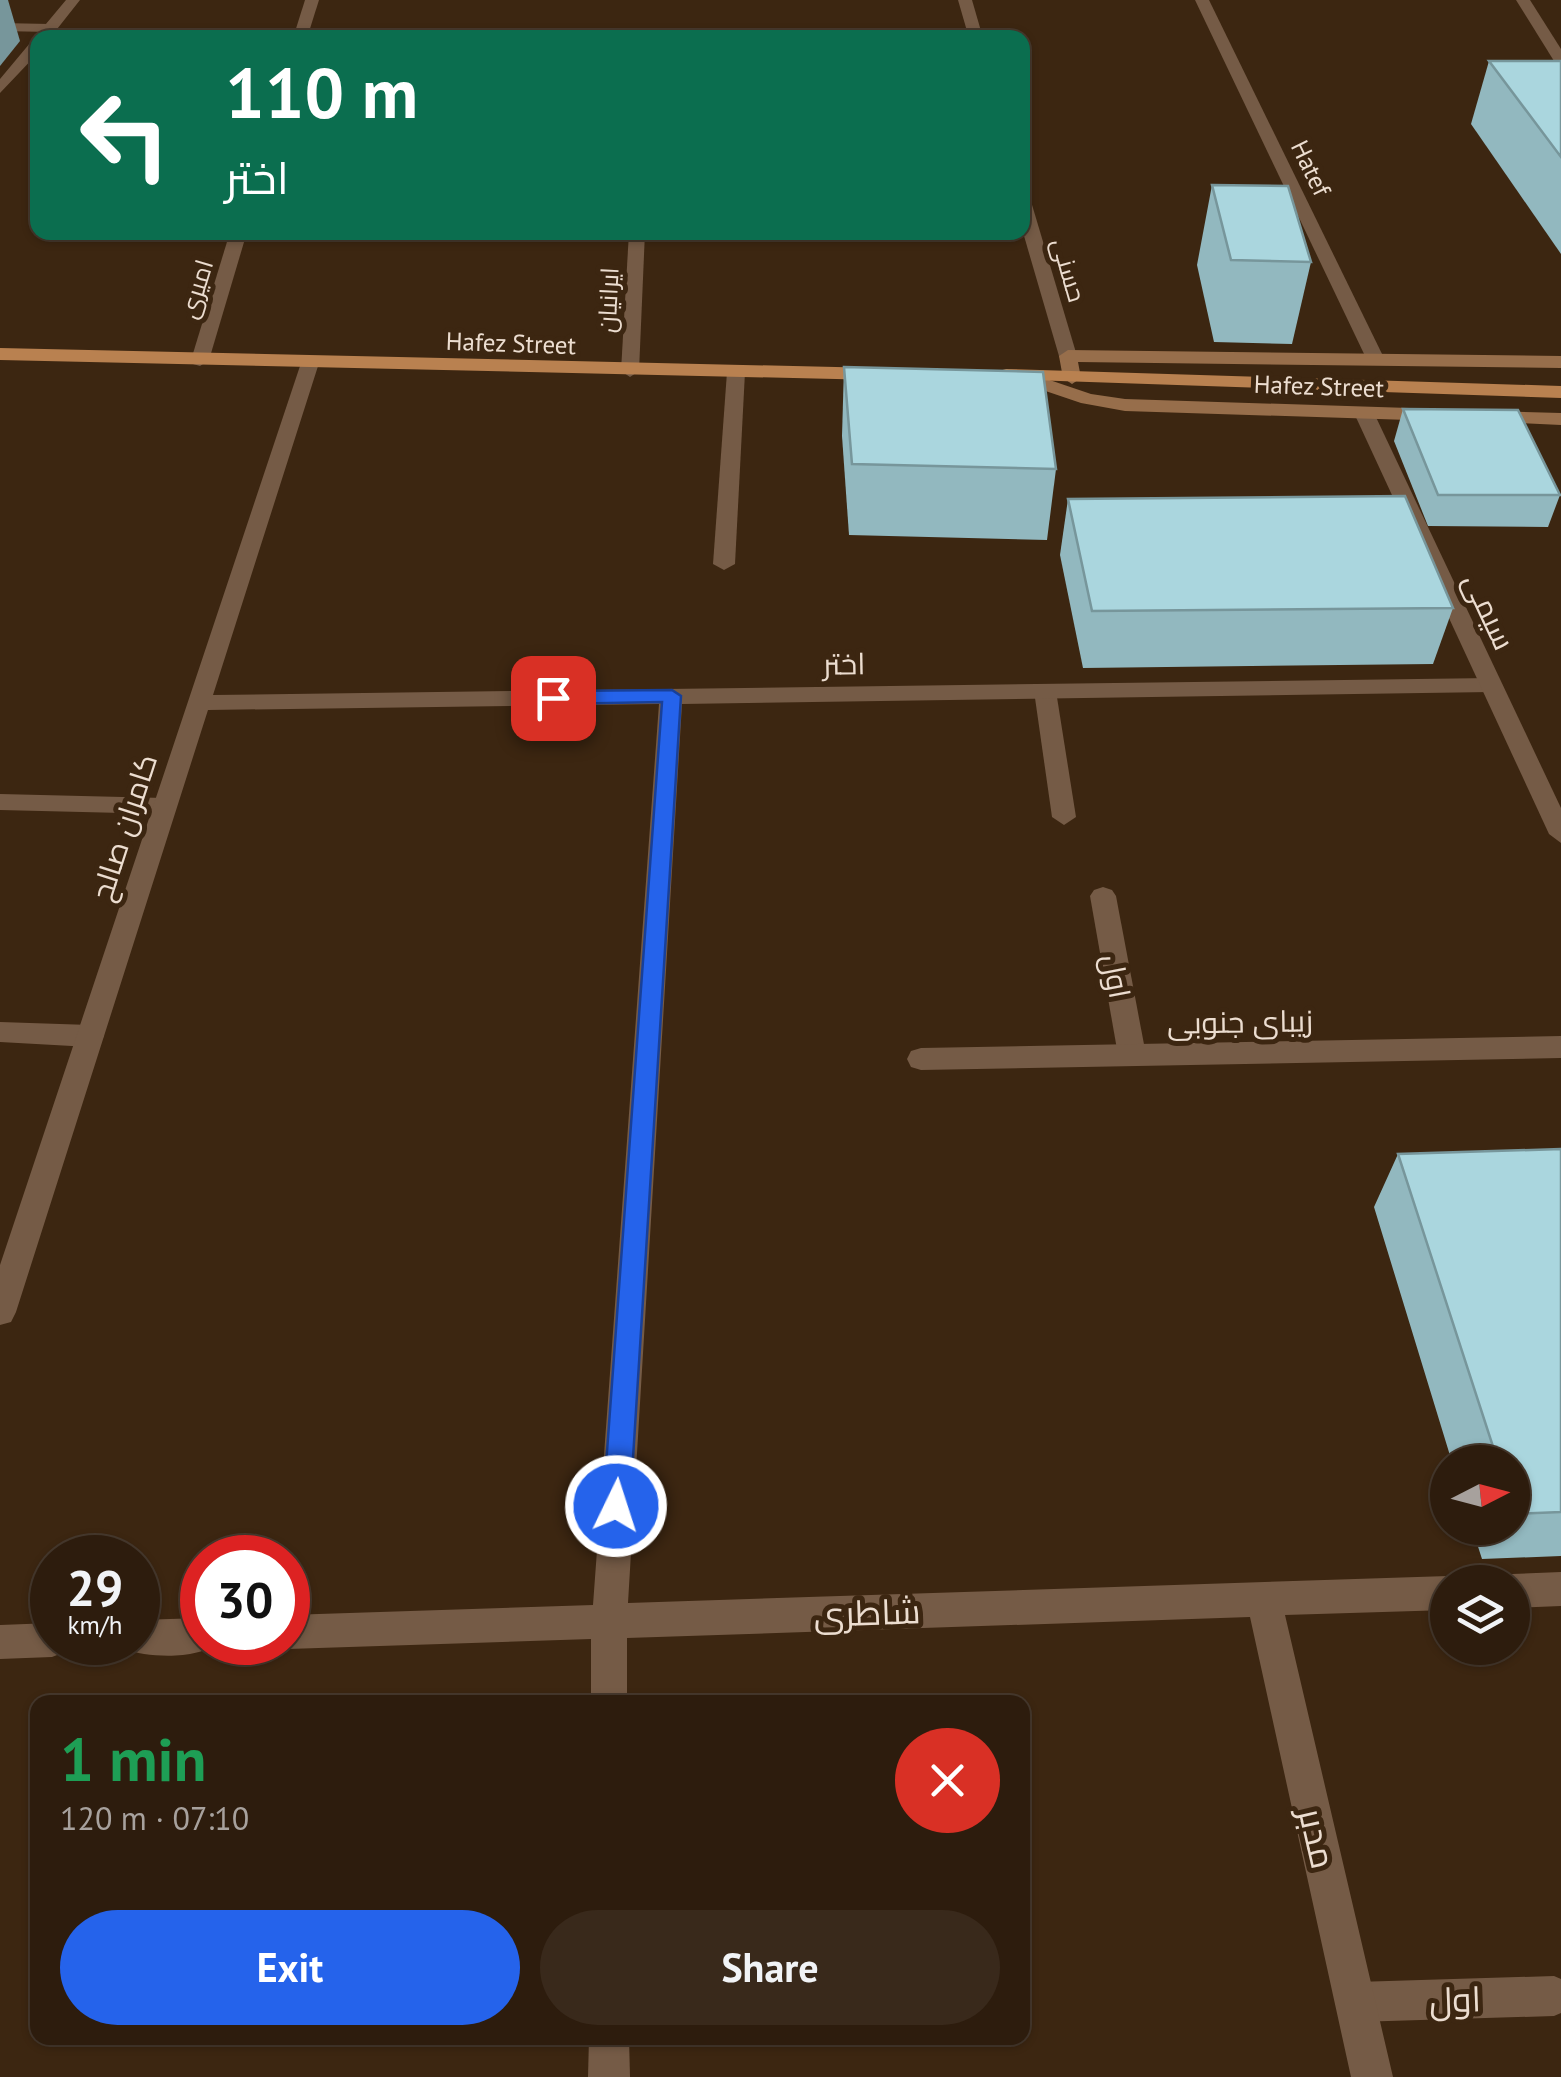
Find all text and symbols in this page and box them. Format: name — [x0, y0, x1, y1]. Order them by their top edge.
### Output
text: 110 m — [225, 47, 418, 137]
icon: left — [60, 70, 190, 200]
street label: Hatef — [1284, 135, 1339, 202]
text: اختر — [225, 148, 289, 206]
street label: حسنی — [1045, 234, 1093, 306]
street label: امیری — [172, 256, 220, 322]
street label: ایرانیان — [590, 266, 626, 334]
street label: Hafez Street — [445, 325, 577, 361]
street label: Hafez Street — [1253, 368, 1385, 404]
street label: سیمی — [1455, 566, 1525, 656]
street label: اختر — [820, 643, 866, 683]
pin — [511, 656, 596, 741]
icon: arrive — [526, 671, 581, 726]
street label: کامران صالح — [81, 748, 167, 906]
street label: اول — [1094, 950, 1140, 1002]
street label: زیبای جنوبی — [1167, 1000, 1313, 1042]
north arrow — [1430, 1445, 1530, 1545]
map controls — [1430, 1445, 1530, 1665]
position arrow — [564, 1454, 668, 1558]
speed limit sign: 30 — [180, 1535, 310, 1665]
text: 29 — [67, 1555, 123, 1620]
button: layers — [1430, 1565, 1530, 1665]
street label: شاطری — [813, 1587, 921, 1637]
text: km/h — [68, 1609, 122, 1641]
text: 1 min — [60, 1720, 206, 1798]
button: close — [895, 1728, 1000, 1833]
text: 120 m · 07:10 — [60, 1797, 249, 1839]
street label: مدبر — [1288, 1801, 1347, 1873]
button: Exit — [60, 1910, 520, 2025]
button: Share — [540, 1910, 1000, 2025]
street label: اول — [1428, 1975, 1482, 2023]

